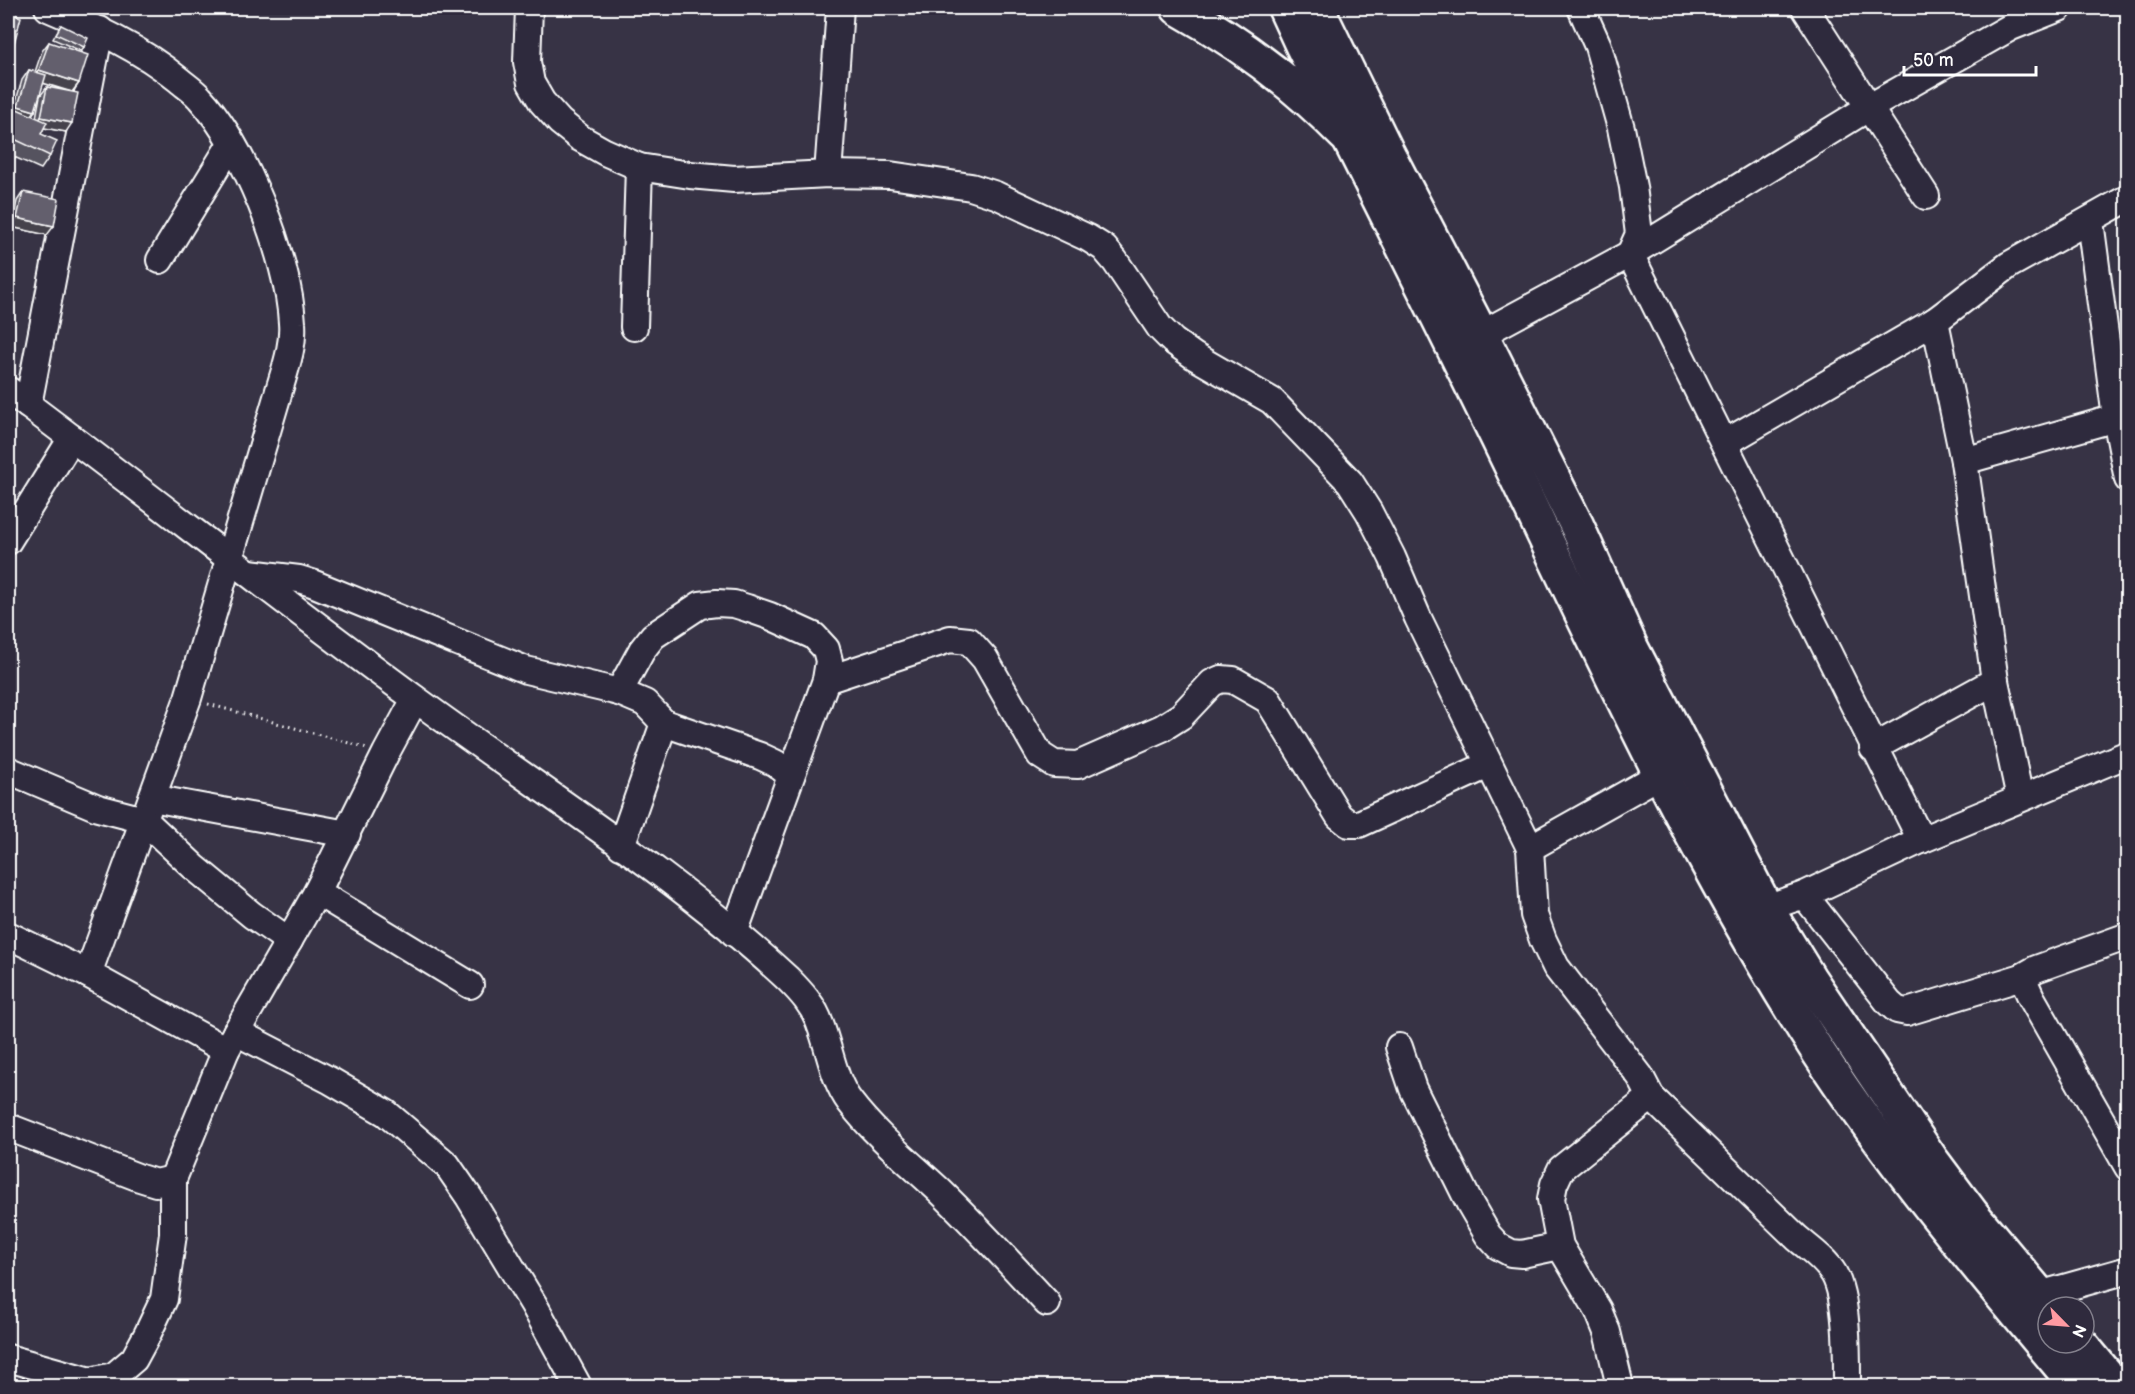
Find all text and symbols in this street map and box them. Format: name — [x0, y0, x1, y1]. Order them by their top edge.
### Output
scale bar — [1904, 39, 2036, 77]
text: 50 m — [1913, 50, 1954, 71]
north arrow — [2036, 1295, 2096, 1355]
text: N — [2067, 1321, 2089, 1340]

